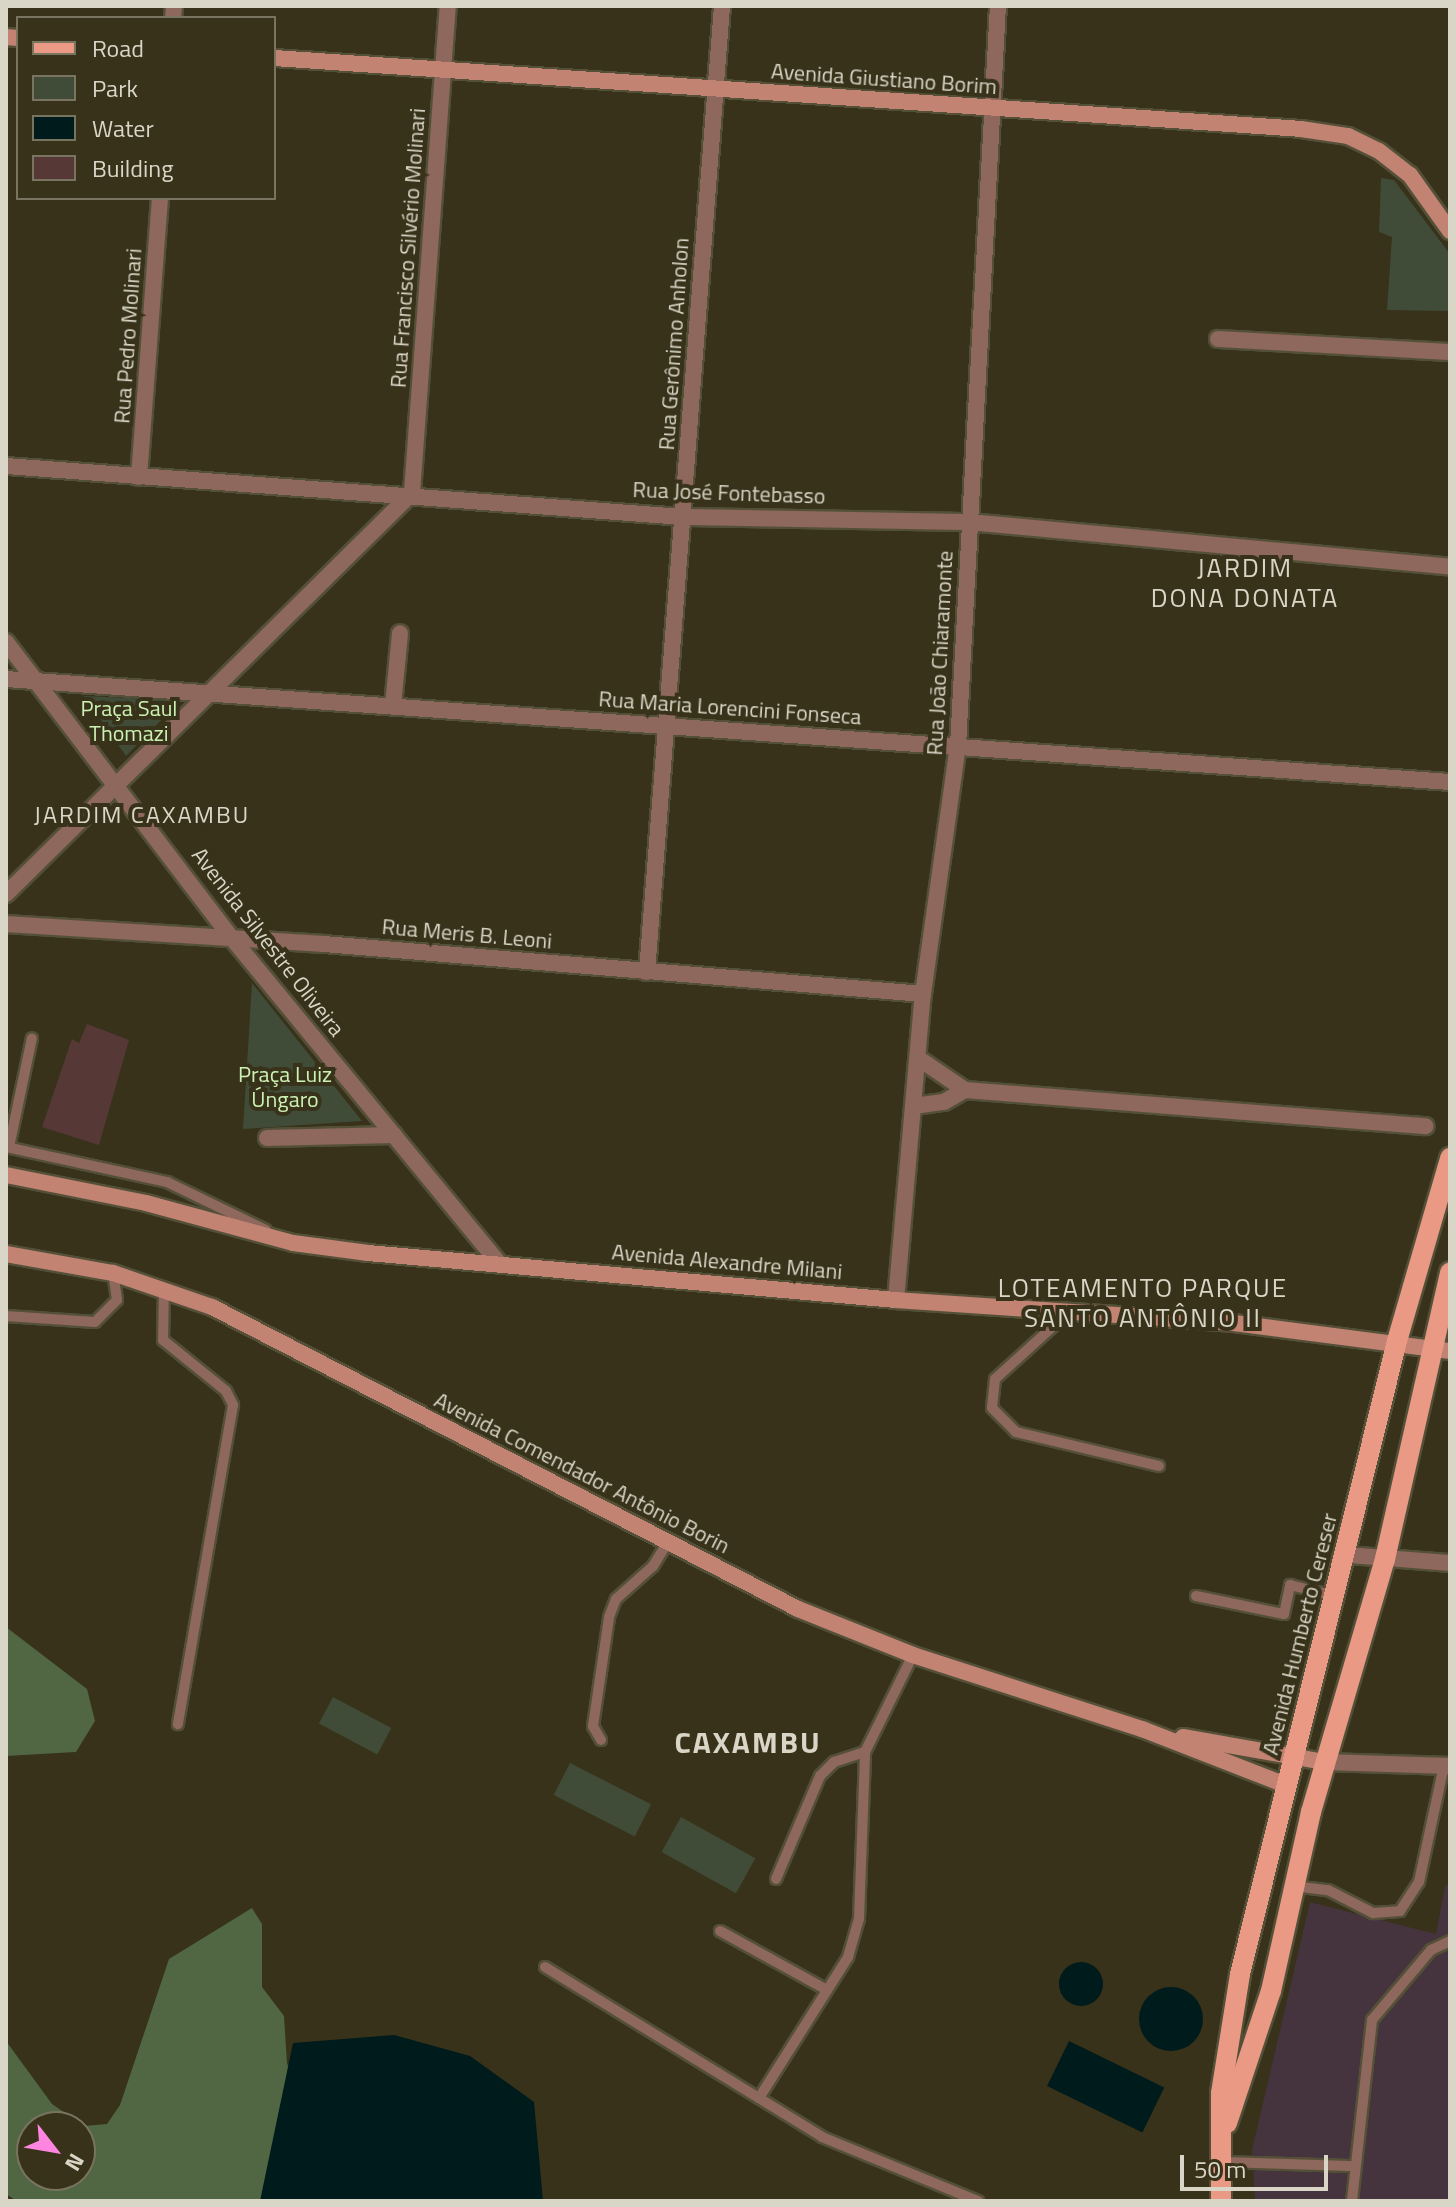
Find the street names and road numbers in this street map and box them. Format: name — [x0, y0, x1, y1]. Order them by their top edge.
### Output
street label: Avenida Giustiano Borim — [770, 58, 998, 100]
street label: Rua Francisco Silvério Molinari — [385, 107, 431, 389]
street label: Rua Gerônimo Anholon — [653, 237, 695, 451]
street label: Rua Pedro Molinari — [109, 247, 147, 425]
street label: Rua José Fontebasso — [632, 476, 826, 510]
street label: Rua João Chiaramonte — [921, 550, 959, 756]
street label: Rua Maria Lorencini Fonseca — [598, 686, 862, 730]
street label: Avenida Silvestre Oliveira — [186, 842, 350, 1042]
street label: Rua Meris B. Leoni — [381, 913, 553, 955]
street label: Avenida Alexandre Milani — [611, 1239, 843, 1285]
street label: Avenida Comendador Antônio Borin — [430, 1387, 734, 1559]
street label: Avenida Humberto Cereser — [1257, 1510, 1343, 1758]

